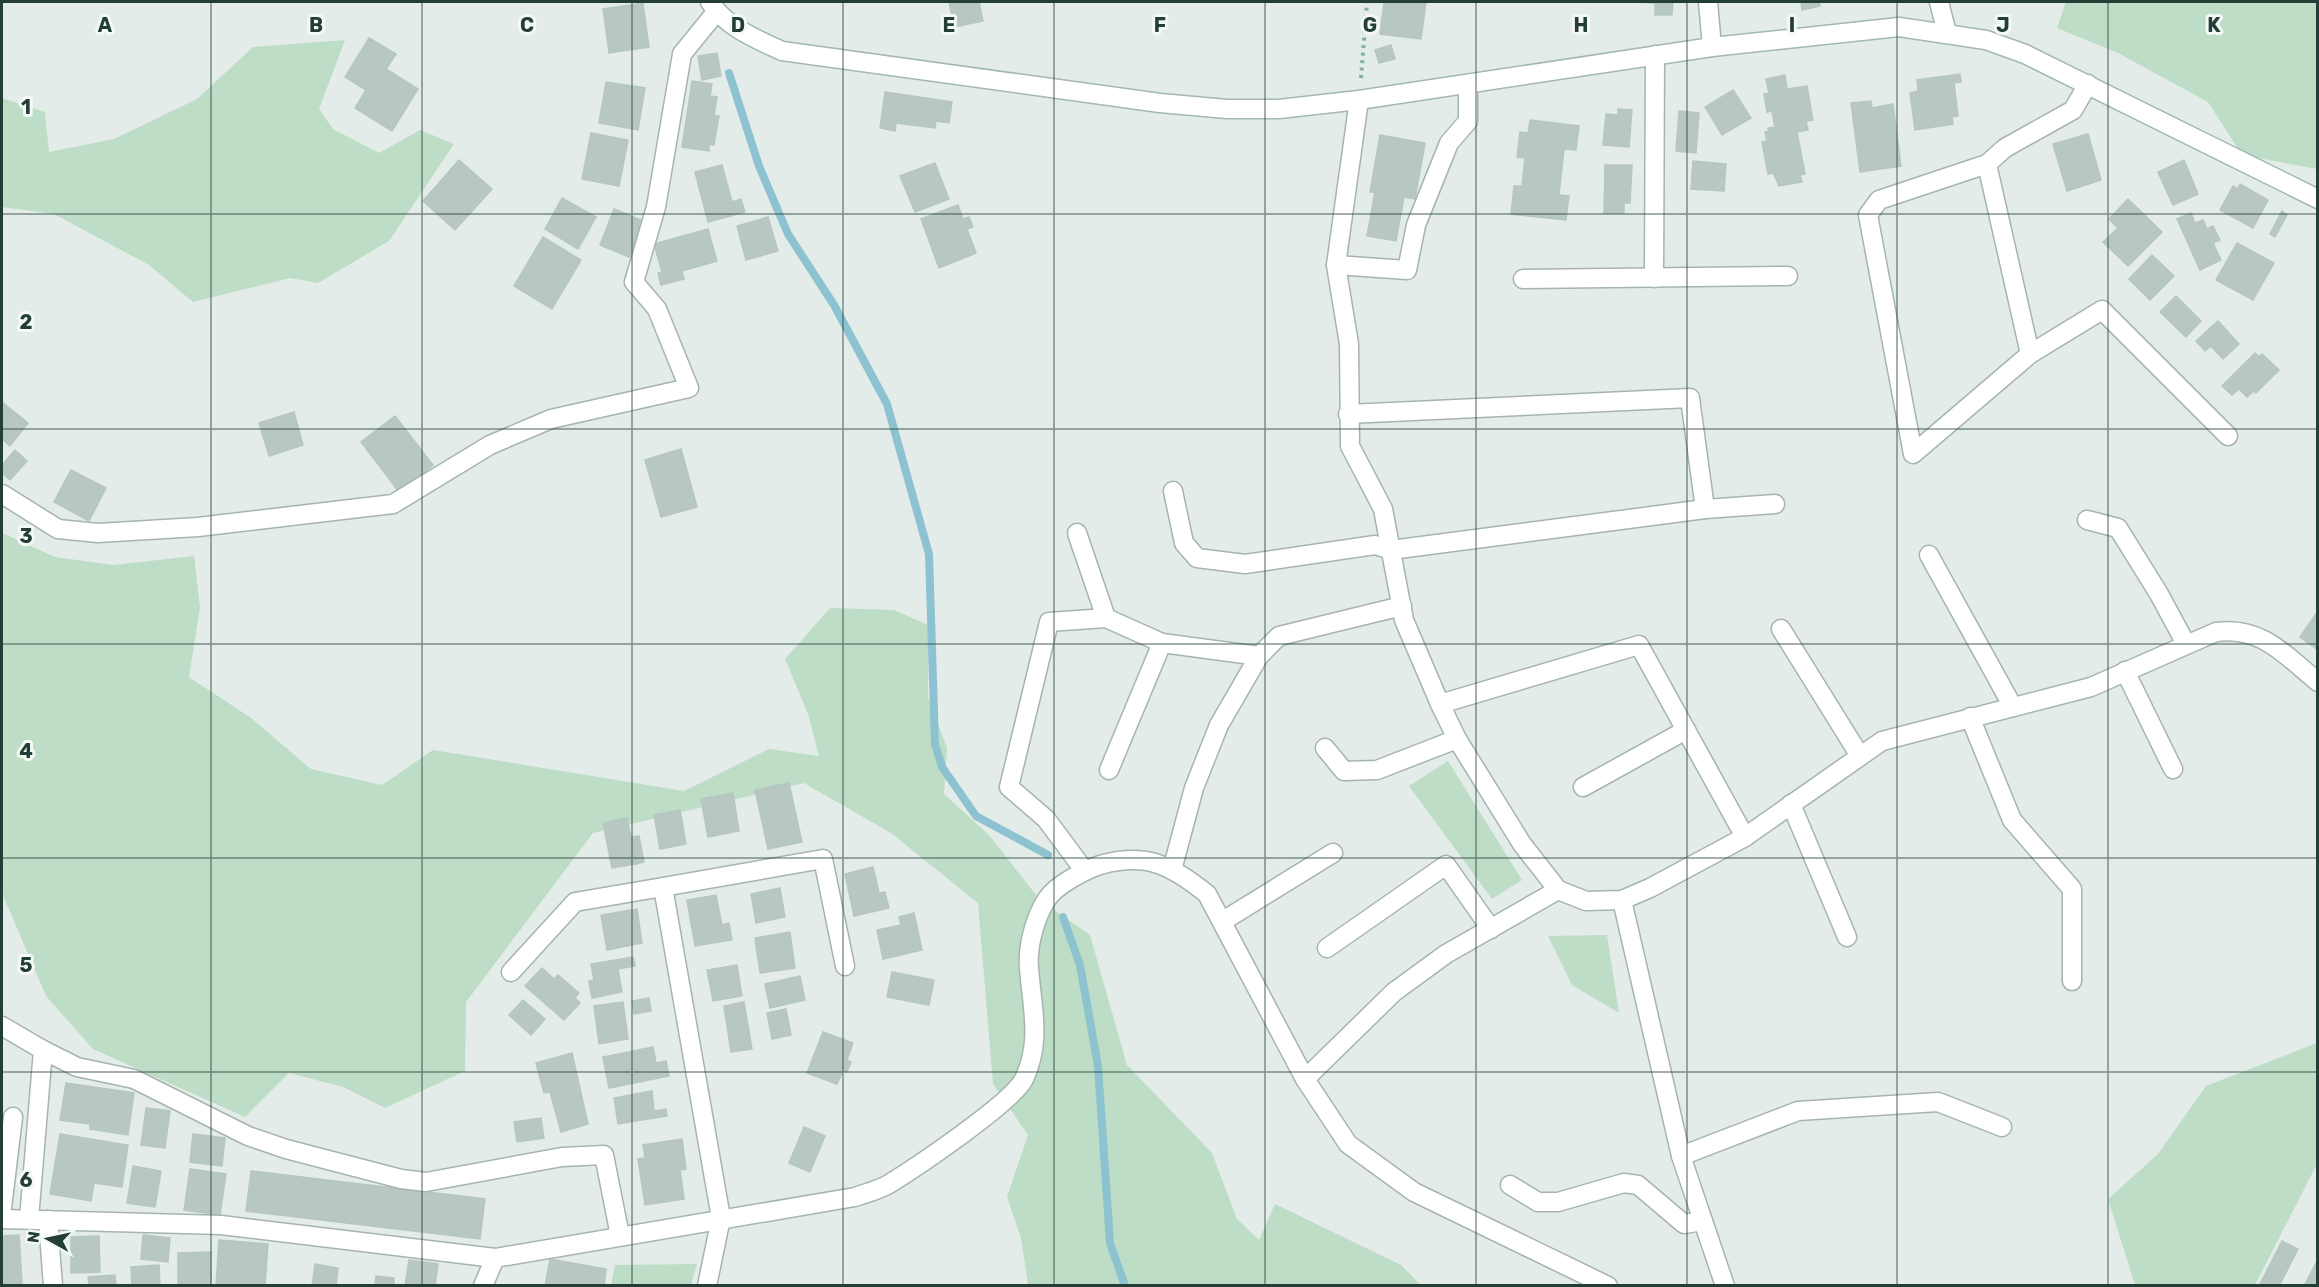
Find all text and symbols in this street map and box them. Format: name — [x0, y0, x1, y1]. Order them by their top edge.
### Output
text: A — [98, 13, 113, 37]
text: B — [309, 13, 323, 37]
text: C — [520, 13, 534, 37]
text: D — [731, 13, 745, 37]
text: E — [943, 13, 955, 37]
text: F — [1154, 13, 1166, 37]
text: G — [1363, 13, 1377, 37]
text: H — [1574, 13, 1588, 37]
text: I — [1789, 13, 1795, 37]
text: J — [1996, 13, 2010, 37]
text: K — [2207, 13, 2221, 37]
text: 1 — [21, 95, 31, 119]
text: 2 — [20, 310, 33, 334]
text: 3 — [19, 524, 33, 548]
text: 4 — [19, 739, 33, 763]
text: 5 — [20, 953, 33, 977]
text: 6 — [19, 1168, 33, 1192]
north arrow — [18, 1209, 78, 1269]
text: N — [23, 1230, 44, 1244]

